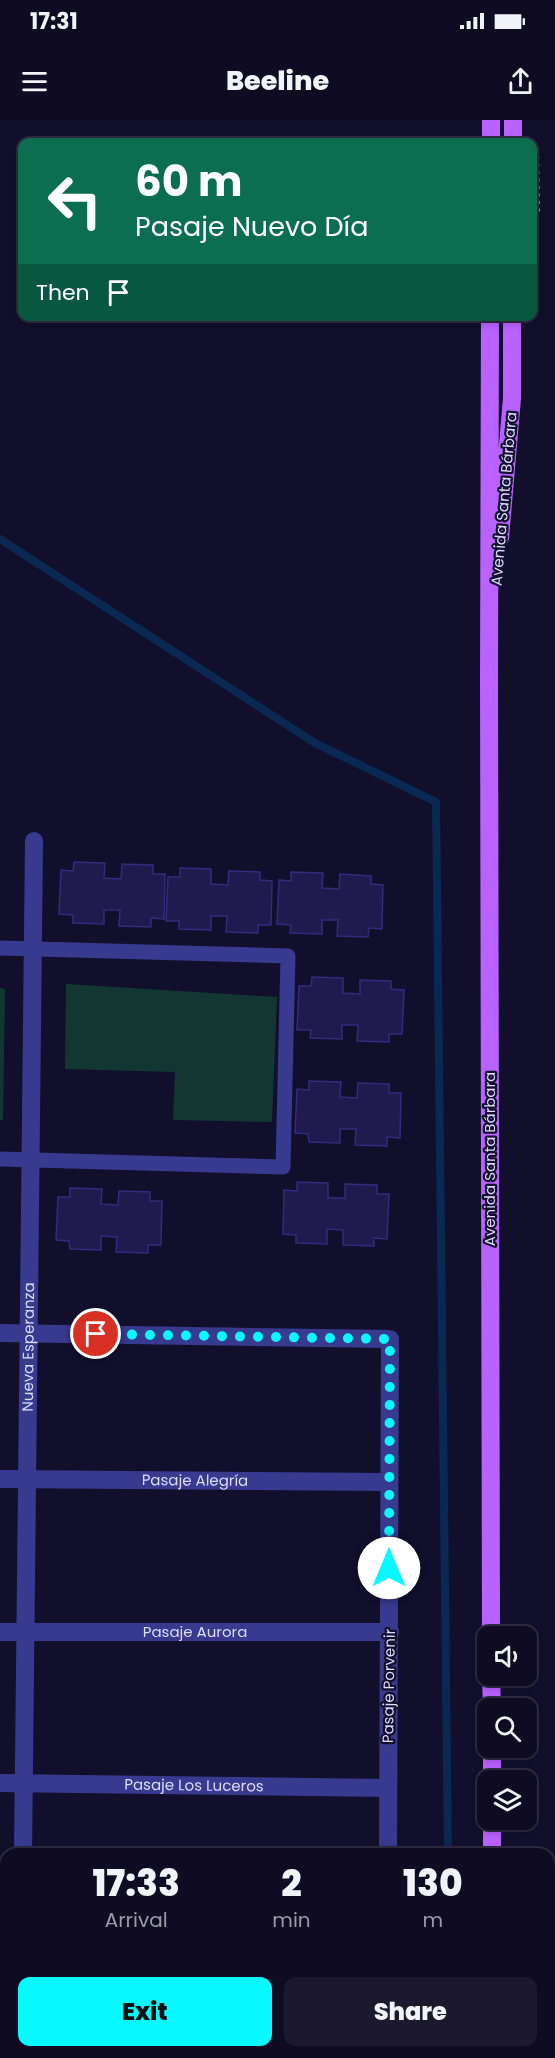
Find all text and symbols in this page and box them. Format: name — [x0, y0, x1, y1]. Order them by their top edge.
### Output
text: 17:31 — [30, 6, 78, 37]
text: Beeline — [226, 62, 329, 99]
icon: menu — [18, 65, 51, 98]
icon: share — [504, 65, 537, 98]
text: 60 m — [135, 152, 243, 211]
icon: left — [36, 162, 114, 240]
text: Pasaje Nuevo Día — [135, 208, 369, 245]
icon: arrive — [102, 276, 135, 309]
text: Then — [36, 277, 90, 308]
street label: Avenida Santa Bárbara — [485, 411, 522, 587]
street label: Avenida Santa Bárbara — [479, 1072, 500, 1246]
street label: Nueva Esperanza — [17, 1282, 39, 1412]
pin — [70, 1308, 121, 1359]
icon: arrive — [79, 1317, 112, 1350]
street label: Pasaje Alegría — [142, 1469, 248, 1491]
position arrow — [357, 1536, 421, 1600]
street label: Pasaje Aurora — [143, 1621, 247, 1642]
map controls — [477, 1626, 537, 1830]
button: sound — [477, 1626, 537, 1686]
street label: Pasaje Porvenir — [377, 1628, 400, 1743]
button: search — [477, 1698, 537, 1758]
button: layers — [477, 1770, 537, 1830]
street label: Pasaje Los Luceros — [124, 1774, 264, 1796]
text: 17:33 — [92, 1858, 180, 1909]
text: 2 — [281, 1858, 302, 1909]
text: 130 — [403, 1858, 463, 1909]
text: Arrival — [105, 1906, 168, 1934]
text: min — [272, 1906, 311, 1934]
text: m — [423, 1906, 443, 1934]
button: Exit — [18, 1977, 272, 2046]
button: Share — [284, 1977, 537, 2046]

